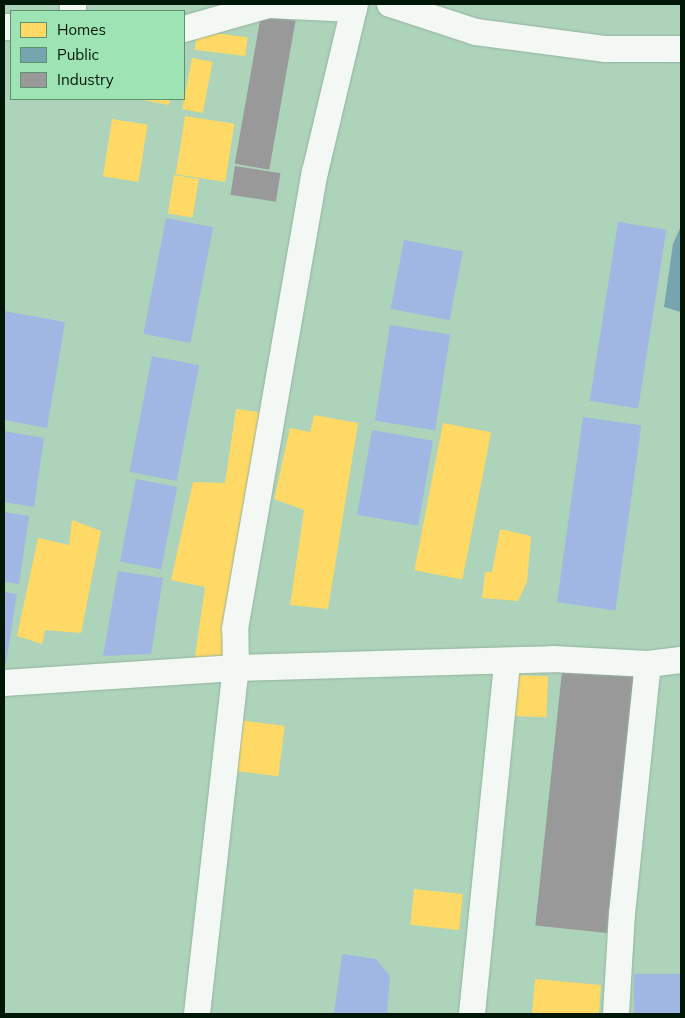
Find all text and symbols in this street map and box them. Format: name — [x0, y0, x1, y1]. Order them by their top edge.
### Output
legend — [10, 10, 185, 100]
text: Homes — [57, 20, 106, 39]
text: Public — [57, 45, 99, 64]
text: Industry — [57, 70, 114, 89]

